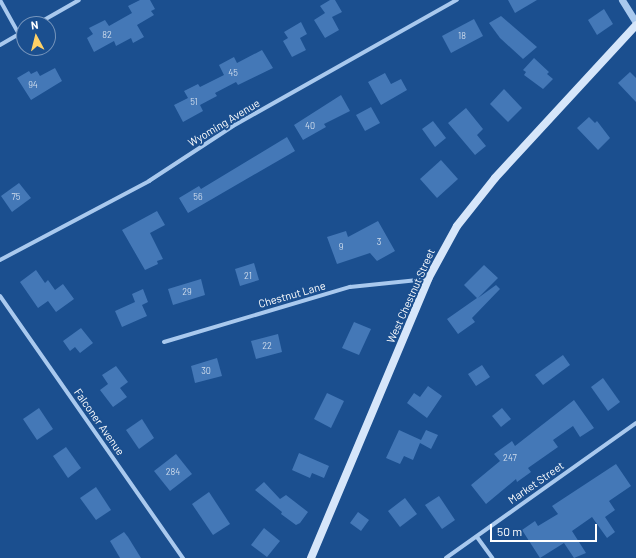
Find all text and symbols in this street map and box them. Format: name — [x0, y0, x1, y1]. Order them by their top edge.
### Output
north arrow — [16, 16, 56, 56]
text: N — [30, 18, 39, 31]
house number: 82 — [102, 30, 112, 40]
house number: 18 — [458, 31, 466, 41]
house number: 45 — [228, 68, 238, 78]
house number: 94 — [28, 80, 38, 90]
street label: Wyoming Avenue — [186, 96, 262, 150]
house number: 51 — [190, 97, 198, 107]
house number: 40 — [305, 121, 315, 131]
house number: 75 — [12, 192, 20, 202]
house number: 56 — [193, 192, 203, 202]
house number: 3 — [377, 237, 381, 247]
house number: 9 — [339, 242, 343, 252]
street label: West Chestnut Street — [384, 247, 438, 345]
house number: 21 — [244, 271, 252, 281]
street label: Chestnut Lane — [257, 279, 327, 311]
house number: 29 — [182, 287, 192, 297]
house number: 22 — [262, 341, 272, 351]
house number: 30 — [201, 366, 211, 376]
street label: Falconer Avenue — [71, 386, 127, 458]
house number: 247 — [503, 453, 517, 463]
street label: Market Street — [506, 459, 566, 507]
house number: 284 — [166, 467, 180, 477]
scale bar — [492, 516, 599, 542]
text: 50 m — [497, 524, 522, 538]

